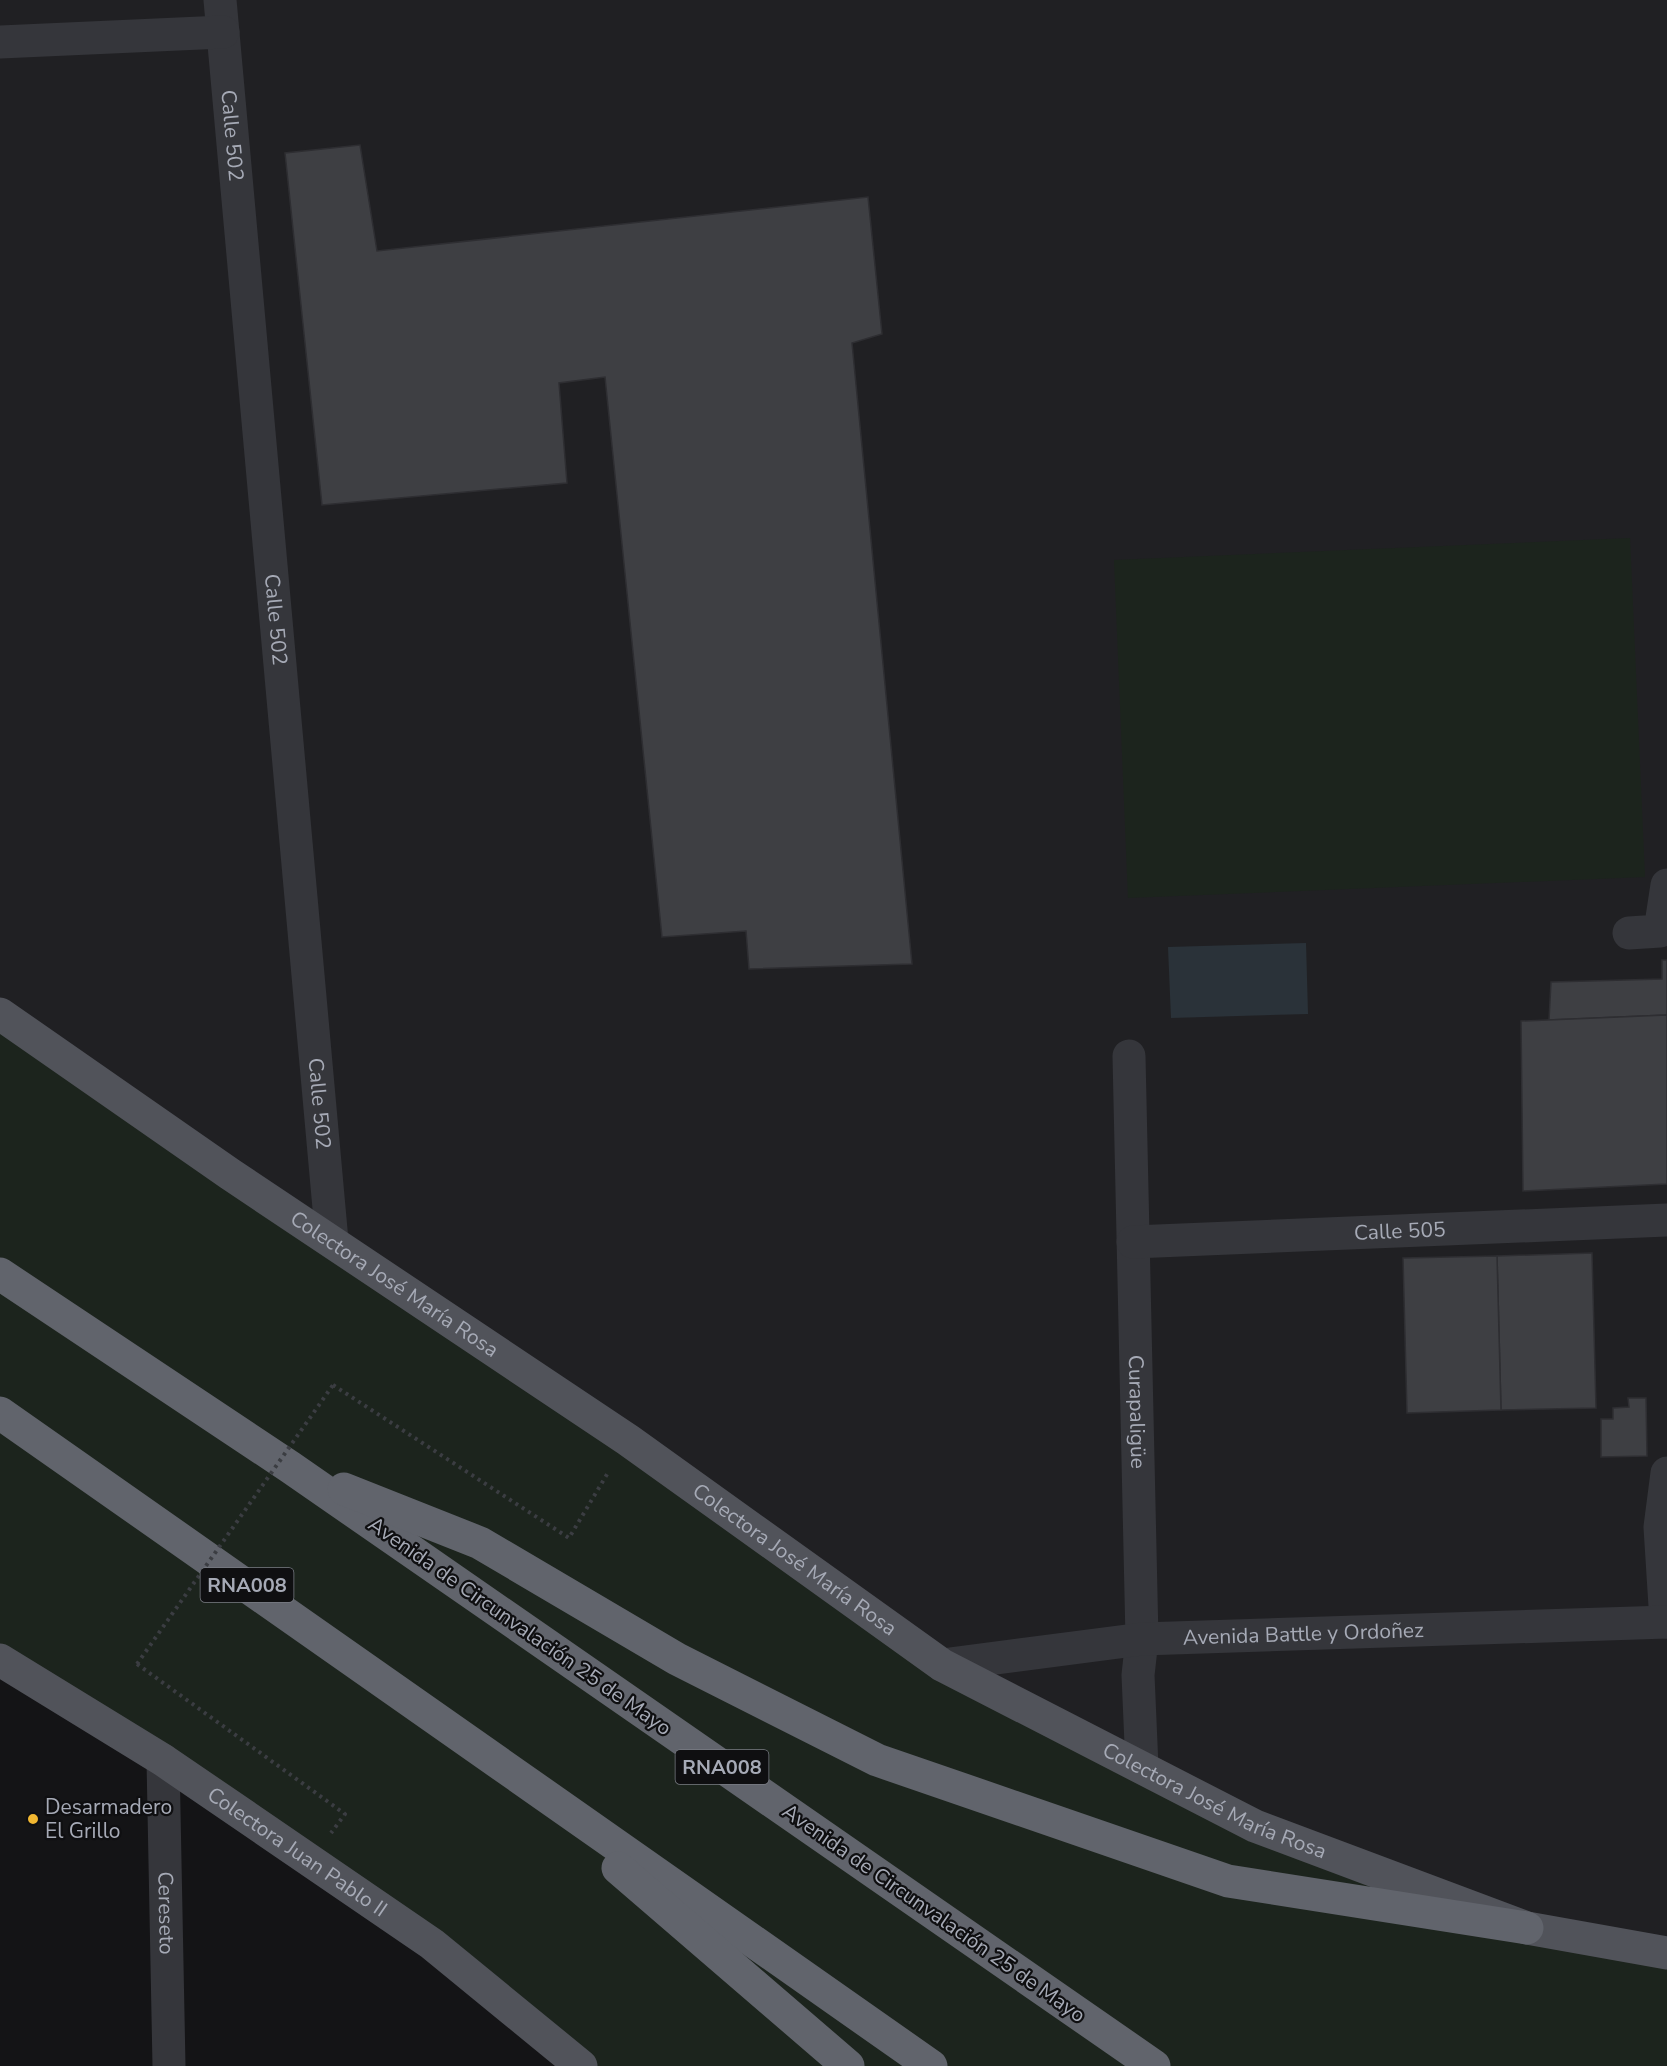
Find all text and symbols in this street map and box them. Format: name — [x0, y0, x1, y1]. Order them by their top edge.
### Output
street label: Calle 502 — [214, 89, 250, 182]
street label: Calle 502 — [258, 573, 294, 666]
street label: Calle 502 — [302, 1057, 338, 1150]
street label: Colectora José María Rosa — [285, 1204, 504, 1364]
street label: Calle 505 — [1353, 1215, 1446, 1247]
street label: Curapaligüe — [1122, 1355, 1152, 1469]
street label: Colectora José María Rosa — [687, 1477, 902, 1642]
street label: Avenida de Circunvalación 25 de Mayo — [363, 1510, 677, 1742]
road number: RNA008 — [200, 1568, 294, 1602]
street label: Avenida Battle y Ordoñez — [1182, 1616, 1424, 1652]
street label: Colectora José María Rosa — [1098, 1736, 1330, 1866]
road number: RNA008 — [676, 1750, 768, 1784]
street label: Colectora Juan Pablo II — [202, 1780, 393, 1923]
place label: Desarmadero El Grillo — [45, 1793, 172, 1845]
street label: Avenida de Circunvalación 25 de Mayo — [777, 1797, 1091, 2029]
marker: Desarmadero El Grillo — [26, 1812, 40, 1826]
street label: Cereseto — [151, 1871, 181, 1955]

